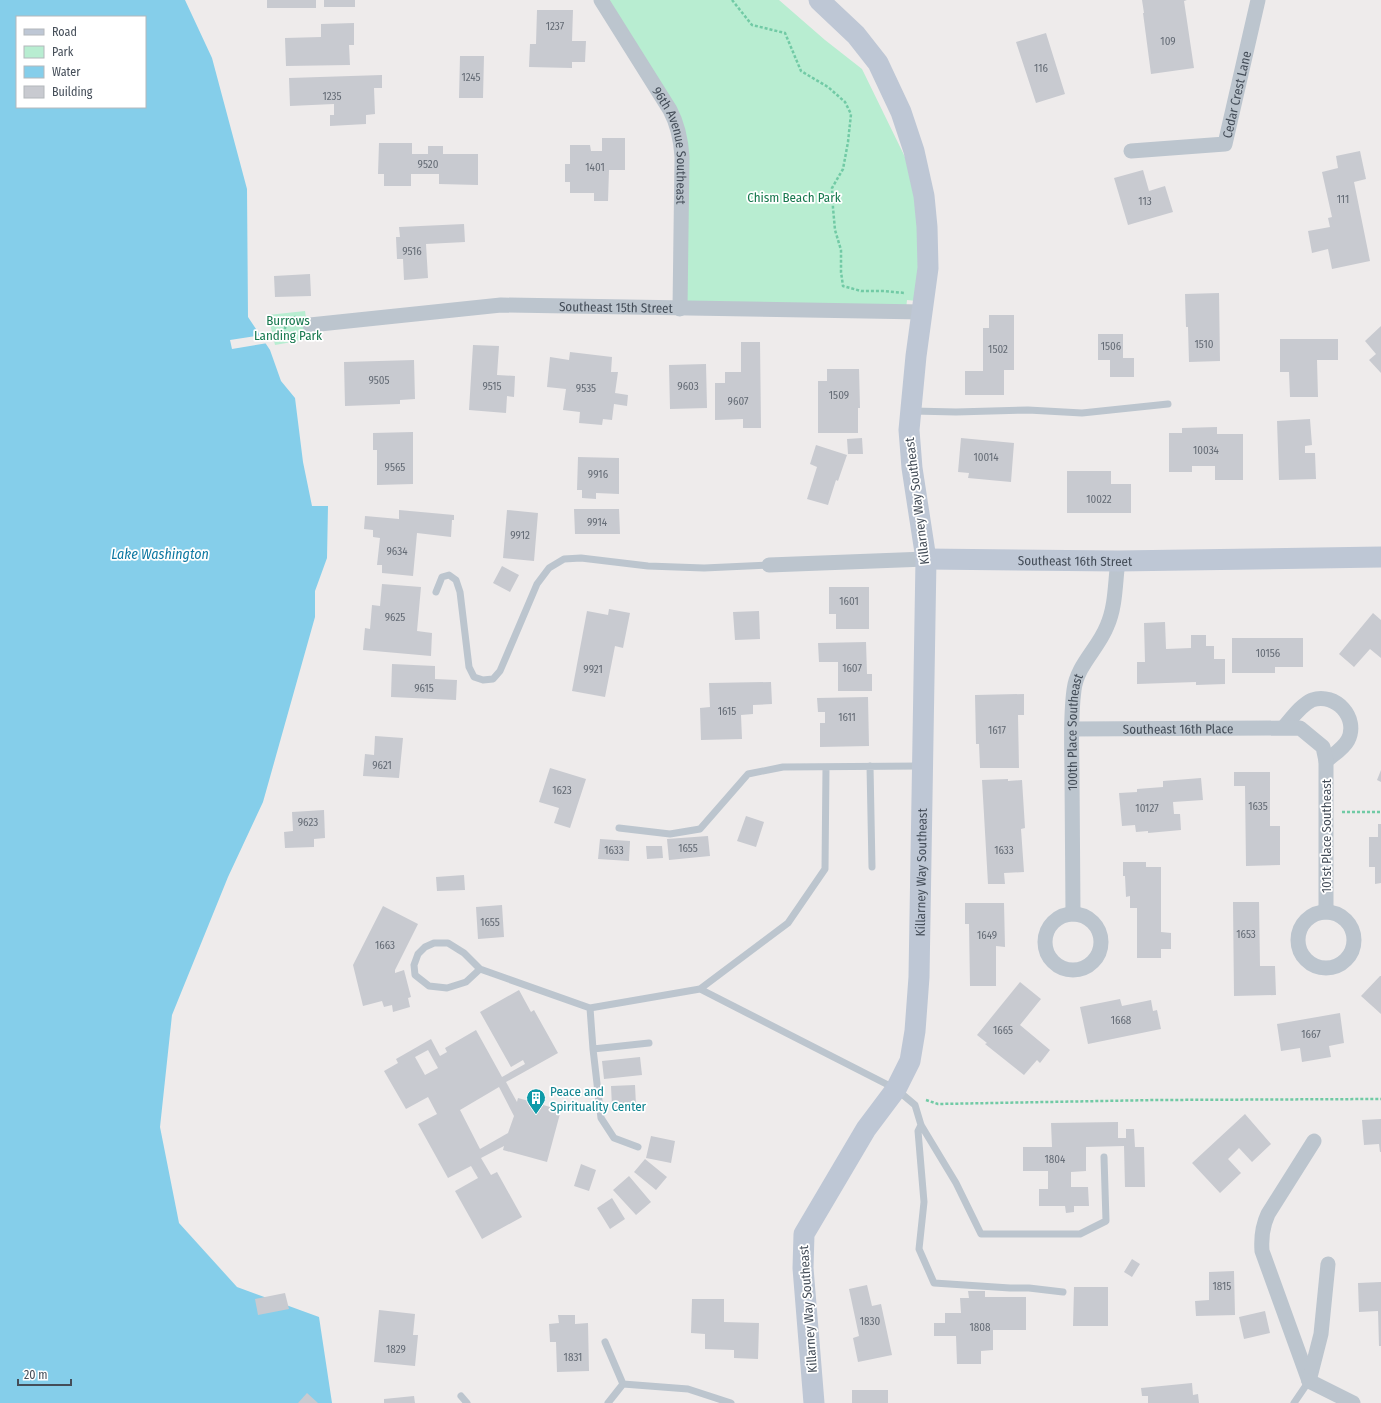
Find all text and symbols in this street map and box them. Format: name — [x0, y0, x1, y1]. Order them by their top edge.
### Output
legend — [16, 16, 146, 108]
house number: 1237 — [546, 20, 565, 33]
text: Road — [52, 25, 77, 39]
house number: 109 — [1160, 35, 1176, 48]
text: Park — [52, 45, 74, 59]
street label: Cedar Crest Lane — [1219, 49, 1254, 140]
house number: 116 — [1034, 62, 1048, 75]
text: Water — [52, 65, 81, 79]
house number: 1245 — [461, 71, 481, 84]
street label: 96th Avenue Southeast — [650, 84, 690, 205]
text: Building — [52, 85, 93, 99]
house number: 1235 — [322, 90, 342, 103]
house number: 9520 — [418, 158, 439, 171]
house number: 1401 — [585, 161, 605, 174]
park label: Chism Beach Park — [747, 190, 842, 205]
house number: 111 — [1337, 193, 1349, 206]
house number: 113 — [1138, 195, 1152, 208]
house number: 9516 — [402, 245, 422, 258]
street label: Southeast 15th Street — [559, 298, 674, 315]
park label: Burrows Landing Park — [254, 313, 323, 343]
house number: 1510 — [1195, 338, 1214, 351]
house number: 1506 — [1101, 340, 1122, 353]
house number: 1502 — [988, 343, 1008, 356]
house number: 9505 — [368, 374, 390, 387]
house number: 9515 — [482, 380, 502, 393]
house number: 9603 — [677, 380, 699, 393]
house number: 9535 — [576, 382, 596, 395]
house number: 1509 — [829, 389, 849, 402]
house number: 9607 — [728, 395, 749, 408]
street label: Killarney Way Southeast — [902, 436, 932, 565]
house number: 10034 — [1193, 444, 1220, 457]
house number: 10014 — [973, 451, 999, 464]
house number: 9565 — [385, 461, 405, 474]
house number: 9916 — [588, 468, 609, 481]
house number: 10022 — [1086, 493, 1112, 506]
house number: 9914 — [587, 516, 608, 529]
house number: 9912 — [510, 529, 530, 542]
house number: 9634 — [387, 545, 408, 558]
water label: Lake Washington — [111, 546, 209, 563]
street label: Southeast 16th Street — [1018, 552, 1133, 569]
house number: 1601 — [839, 595, 859, 608]
house number: 9625 — [385, 611, 405, 624]
house number: 10156 — [1256, 647, 1281, 660]
house number: 1607 — [842, 662, 862, 675]
house number: 9921 — [583, 663, 603, 676]
street label: 100th Place Southeast — [1064, 670, 1086, 791]
house number: 9615 — [414, 682, 434, 695]
house number: 1615 — [718, 705, 736, 718]
house number: 1611 — [838, 711, 856, 724]
street label: Southeast 16th Place — [1123, 721, 1233, 736]
house number: 1617 — [988, 724, 1007, 737]
house number: 9621 — [372, 759, 392, 772]
street label: 101st Place Southeast — [1319, 778, 1334, 893]
house number: 1623 — [552, 784, 572, 797]
house number: 1635 — [1248, 800, 1268, 813]
house number: 10127 — [1135, 802, 1159, 815]
street label: Killarney Way Southeast — [912, 807, 929, 936]
house number: 9623 — [298, 816, 318, 829]
house number: 1655 — [678, 842, 698, 855]
house number: 1633 — [604, 844, 624, 857]
house number: 1633 — [994, 844, 1014, 857]
house number: 1655 — [480, 916, 500, 929]
house number: 1653 — [1236, 928, 1256, 941]
house number: 1649 — [977, 929, 997, 942]
house number: 1663 — [375, 939, 395, 952]
house number: 1668 — [1111, 1014, 1132, 1027]
house number: 1665 — [993, 1024, 1013, 1037]
house number: 1667 — [1301, 1028, 1321, 1041]
place label: Peace and Spirituality Center — [550, 1084, 647, 1114]
building icon: Peace and Spirituality Center — [525, 1087, 547, 1115]
house number: 1804 — [1045, 1153, 1066, 1166]
street label: Killarney Way Southeast — [796, 1244, 820, 1373]
house number: 1815 — [1213, 1280, 1231, 1293]
house number: 1830 — [860, 1315, 881, 1328]
house number: 1808 — [969, 1321, 991, 1334]
house number: 1829 — [386, 1343, 406, 1356]
house number: 1831 — [564, 1351, 582, 1364]
scale bar — [18, 1361, 71, 1387]
text: 20 m — [24, 1368, 48, 1382]

